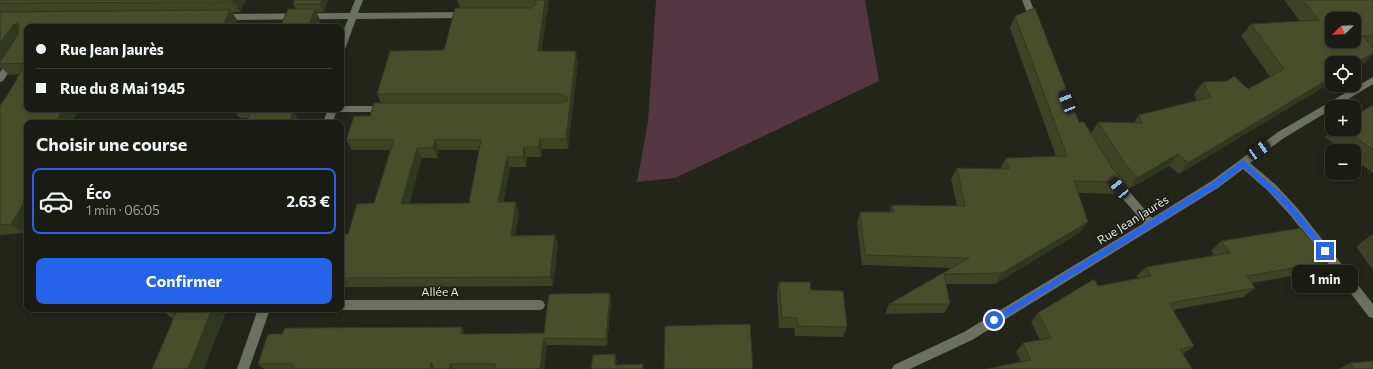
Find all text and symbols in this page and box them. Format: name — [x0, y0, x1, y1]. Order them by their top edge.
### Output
north arrow — [1325, 12, 1361, 48]
map controls — [1325, 12, 1361, 180]
text: Rue Jean Jaurès — [60, 40, 164, 58]
button: locate — [1325, 56, 1361, 92]
text: Rue du 8 Mai 1945 — [60, 79, 185, 97]
car — [1057, 89, 1077, 115]
button: + — [1325, 100, 1361, 136]
text: Choisir une course — [36, 133, 187, 155]
car — [1246, 138, 1272, 162]
button: − — [1325, 144, 1361, 180]
car — [1107, 175, 1131, 201]
icon: car — [38, 183, 74, 219]
text: Éco — [86, 184, 111, 202]
text: 2.63 € — [286, 192, 330, 210]
street label: Rue Jean Jaurès — [1094, 192, 1171, 248]
text: 1 min · 06:05 — [86, 202, 160, 218]
route end — [1316, 242, 1334, 260]
button: Confirmer — [36, 258, 332, 304]
callout: 1 min — [1292, 265, 1358, 293]
text: 1 min — [1310, 271, 1340, 287]
street label: Allée A — [421, 284, 459, 298]
route start — [985, 311, 1003, 329]

